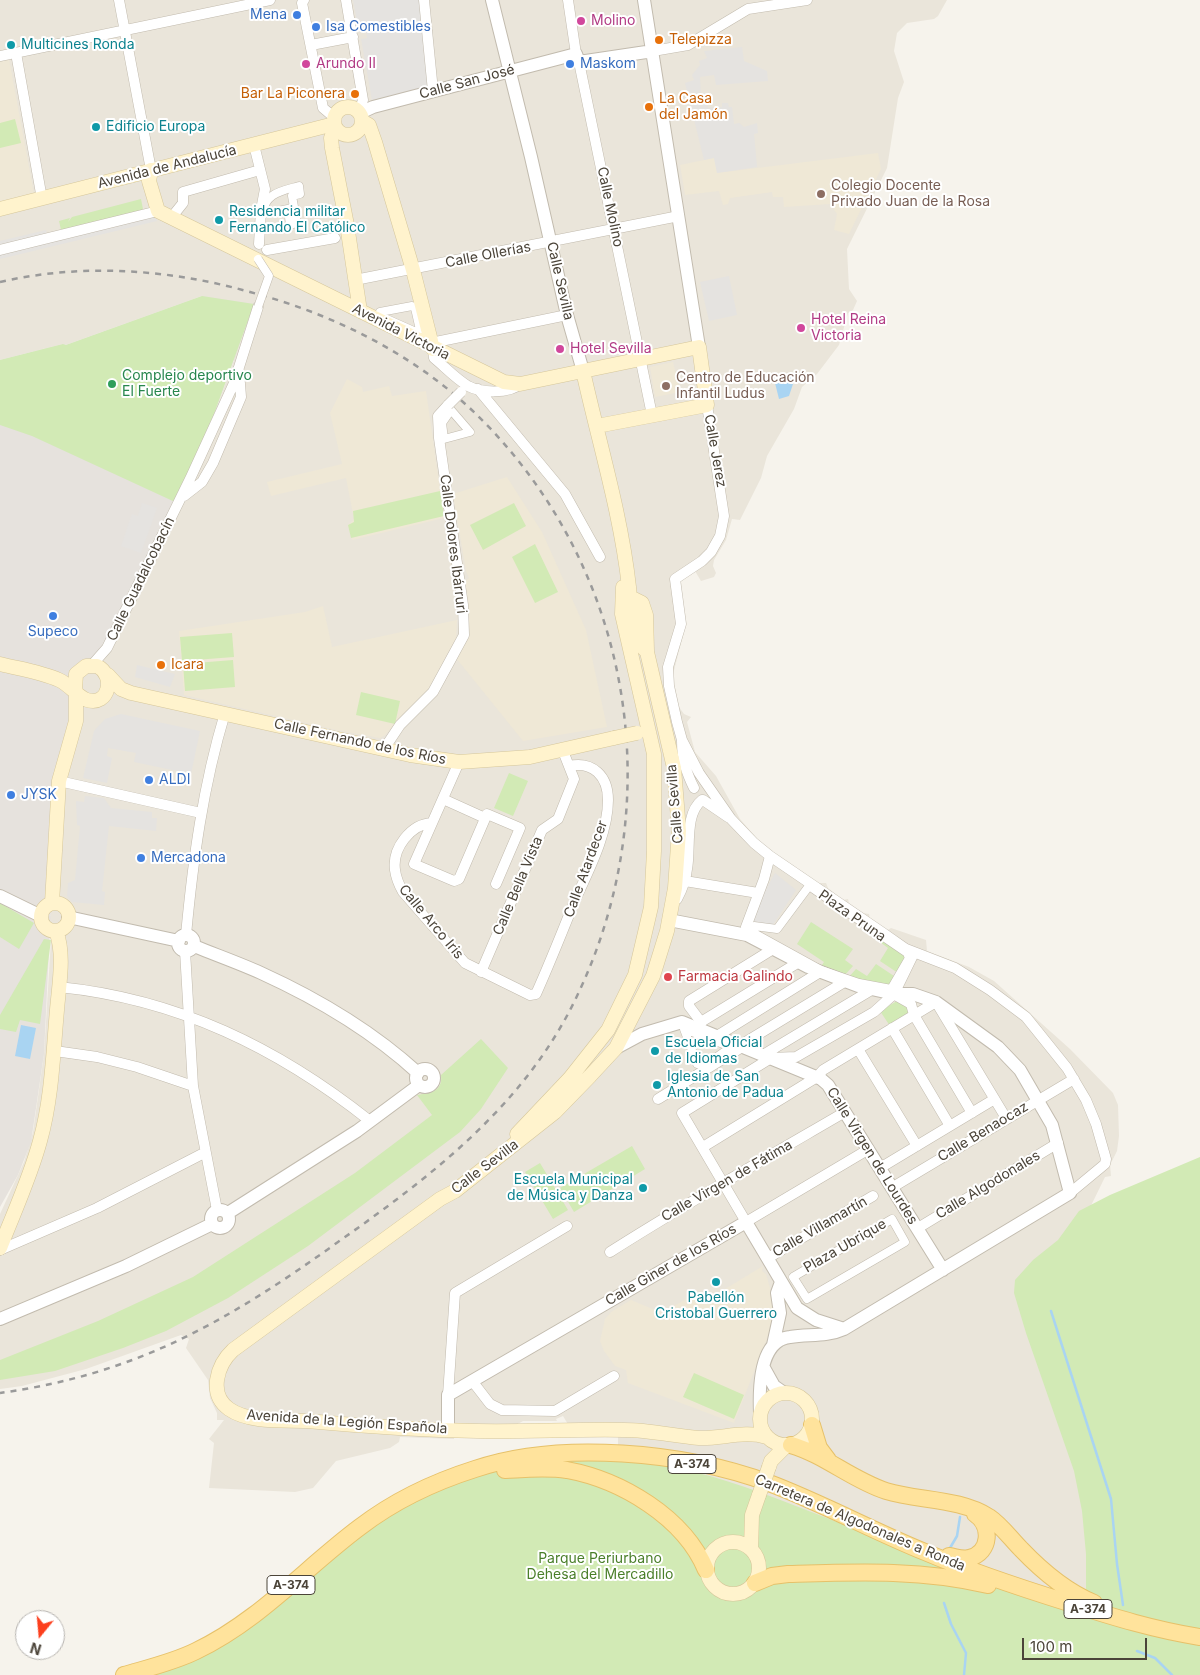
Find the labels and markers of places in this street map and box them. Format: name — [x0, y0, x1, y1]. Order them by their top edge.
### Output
place label: Mena — [250, 7, 287, 23]
marker: Mena — [291, 9, 303, 21]
place label: Molino — [591, 13, 635, 29]
marker: Molino — [575, 15, 587, 27]
place label: Isa Comestibles — [326, 19, 431, 35]
marker: Isa Comestibles — [310, 21, 322, 33]
place label: Telepizza — [669, 32, 732, 48]
marker: Telepizza — [653, 34, 665, 46]
place label: Multicines Ronda — [21, 37, 135, 53]
marker: Multicines Ronda — [5, 39, 17, 51]
place label: Arundo II — [316, 56, 376, 72]
place label: Maskom — [580, 56, 636, 72]
marker: Arundo II — [300, 58, 312, 70]
marker: Maskom — [564, 58, 576, 70]
place label: Bar La Piconera — [241, 86, 345, 102]
marker: Bar La Piconera — [349, 88, 361, 100]
place label: La Casa del Jamón — [659, 91, 728, 124]
marker: La Casa del Jamón — [643, 101, 655, 113]
place label: Edificio Europa — [106, 119, 205, 135]
marker: Edificio Europa — [90, 121, 102, 133]
place label: Colegio Docente Privado Juan de la Rosa — [831, 178, 990, 210]
marker: Colegio Docente Privado Juan de la Rosa — [815, 188, 827, 200]
place label: Residencia militar Fernando El Católico — [229, 204, 366, 236]
marker: Residencia militar Fernando El Católico — [213, 214, 225, 226]
place label: Hotel Reina Victoria — [811, 312, 886, 344]
marker: Hotel Reina Victoria — [795, 322, 807, 334]
place label: Hotel Sevilla — [570, 341, 652, 357]
marker: Hotel Sevilla — [554, 343, 566, 355]
place label: Complejo deportivo El Fuerte — [122, 368, 252, 401]
place label: Centro de Educación Infantil Ludus — [676, 370, 815, 402]
marker: Complejo deportivo El Fuerte — [106, 378, 118, 390]
marker: Centro de Educación Infantil Ludus — [660, 380, 672, 392]
marker: Supeco — [47, 610, 59, 622]
place label: Supeco — [28, 624, 78, 640]
place label: Icara — [171, 657, 204, 673]
marker: Icara — [155, 659, 167, 671]
place label: ALDI — [159, 772, 190, 788]
marker: ALDI — [143, 774, 155, 786]
place label: JYSK — [21, 787, 57, 803]
marker: JYSK — [5, 789, 17, 801]
place label: Mercadona — [151, 850, 226, 866]
marker: Mercadona — [135, 852, 147, 864]
place label: Farmacia Galindo — [678, 969, 793, 985]
marker: Farmacia Galindo — [662, 971, 674, 983]
place label: Escuela Oficial de Idiomas — [665, 1035, 762, 1068]
marker: Escuela Oficial de Idiomas — [649, 1045, 661, 1057]
place label: Iglesia de San Antonio de Padua — [667, 1069, 784, 1102]
marker: Iglesia de San Antonio de Padua — [651, 1079, 663, 1091]
place label: Escuela Municipal de Música y Danza — [507, 1172, 633, 1204]
marker: Escuela Municipal de Música y Danza — [637, 1182, 649, 1194]
marker: Pabellón Cristobal Guerrero — [710, 1276, 722, 1288]
place label: Pabellón Cristobal Guerrero — [655, 1290, 777, 1322]

